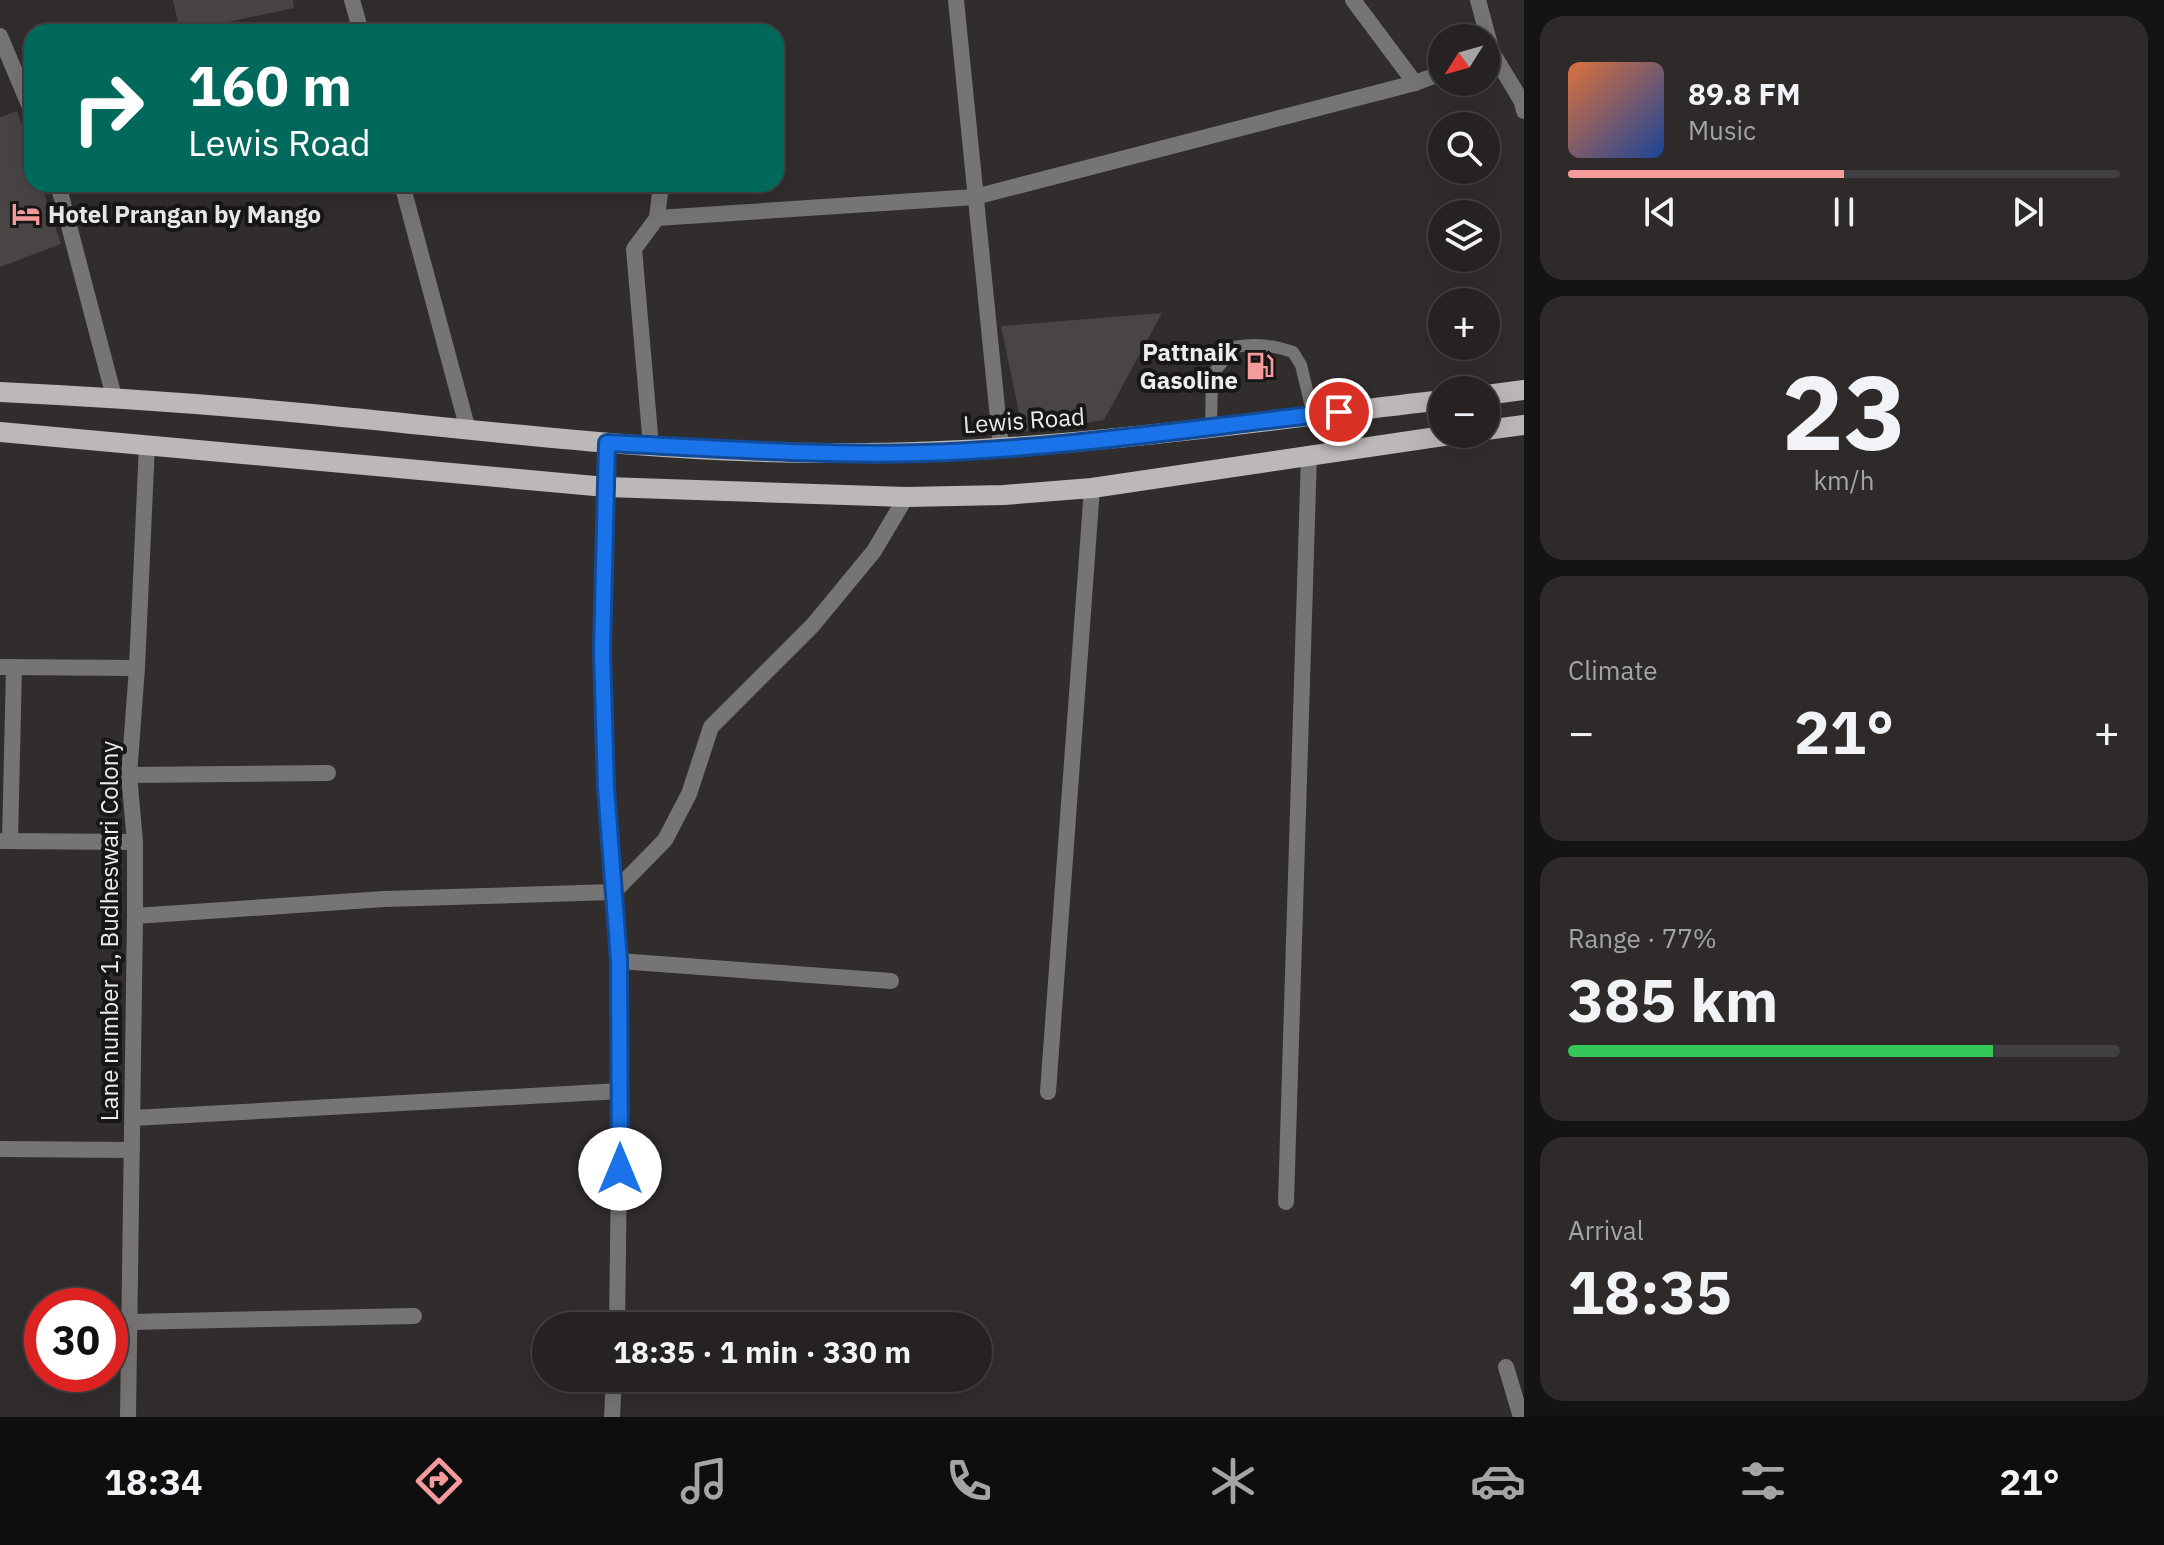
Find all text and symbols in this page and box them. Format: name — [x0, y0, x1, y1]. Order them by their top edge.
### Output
north arrow — [1428, 24, 1500, 96]
map controls — [1428, 24, 1500, 448]
text: 160 m — [188, 49, 352, 121]
icon: right — [56, 56, 160, 160]
text: 89.8 FM — [1688, 74, 1801, 113]
button: search — [1428, 112, 1500, 184]
text: Music — [1688, 113, 1756, 147]
text: Lewis Road — [188, 119, 371, 166]
icon: previous — [1638, 190, 1682, 234]
icon: pause — [1822, 190, 1866, 234]
icon: next — [2006, 190, 2050, 234]
place label: Hotel Prangan by Mango — [48, 198, 321, 230]
hotel icon: Hotel Prangan by Mango — [11, 199, 41, 229]
button: layers — [1428, 200, 1500, 272]
button: + — [1428, 288, 1500, 360]
place label: Pattnaik Gasoline — [1140, 336, 1238, 396]
text: 23 — [1782, 343, 1906, 479]
fuel station icon: Pattnaik Gasoline — [1245, 351, 1275, 381]
button: − — [1428, 376, 1500, 448]
pin — [1305, 378, 1373, 446]
icon: arrive — [1317, 390, 1361, 434]
street label: Lewis Road — [962, 400, 1086, 440]
text: km/h — [1813, 463, 1875, 497]
text: Climate — [1568, 653, 1658, 687]
text: 21° — [1794, 692, 1894, 771]
text: − — [1568, 703, 1594, 760]
text: + — [2094, 703, 2120, 760]
street label: Lane number 1, Budheswari Colony — [93, 741, 125, 1121]
text: Range · 77% — [1568, 921, 1717, 955]
text: 385 km — [1568, 960, 1778, 1039]
position arrow — [578, 1127, 662, 1211]
text: Arrival — [1568, 1213, 1644, 1247]
text: 18:35 — [1568, 1252, 1732, 1331]
speed limit sign: 30 — [24, 1288, 128, 1392]
text: 18:35 · 1 min · 330 m — [613, 1332, 911, 1371]
icon: directions — [411, 1453, 467, 1509]
icon: music — [676, 1453, 732, 1509]
icon: phone — [941, 1453, 997, 1509]
icon: climate — [1205, 1453, 1261, 1509]
icon: car — [1470, 1453, 1526, 1509]
icon: filters — [1735, 1453, 1791, 1509]
text: 18:34 — [104, 1458, 203, 1505]
text: 21° — [1999, 1458, 2060, 1505]

